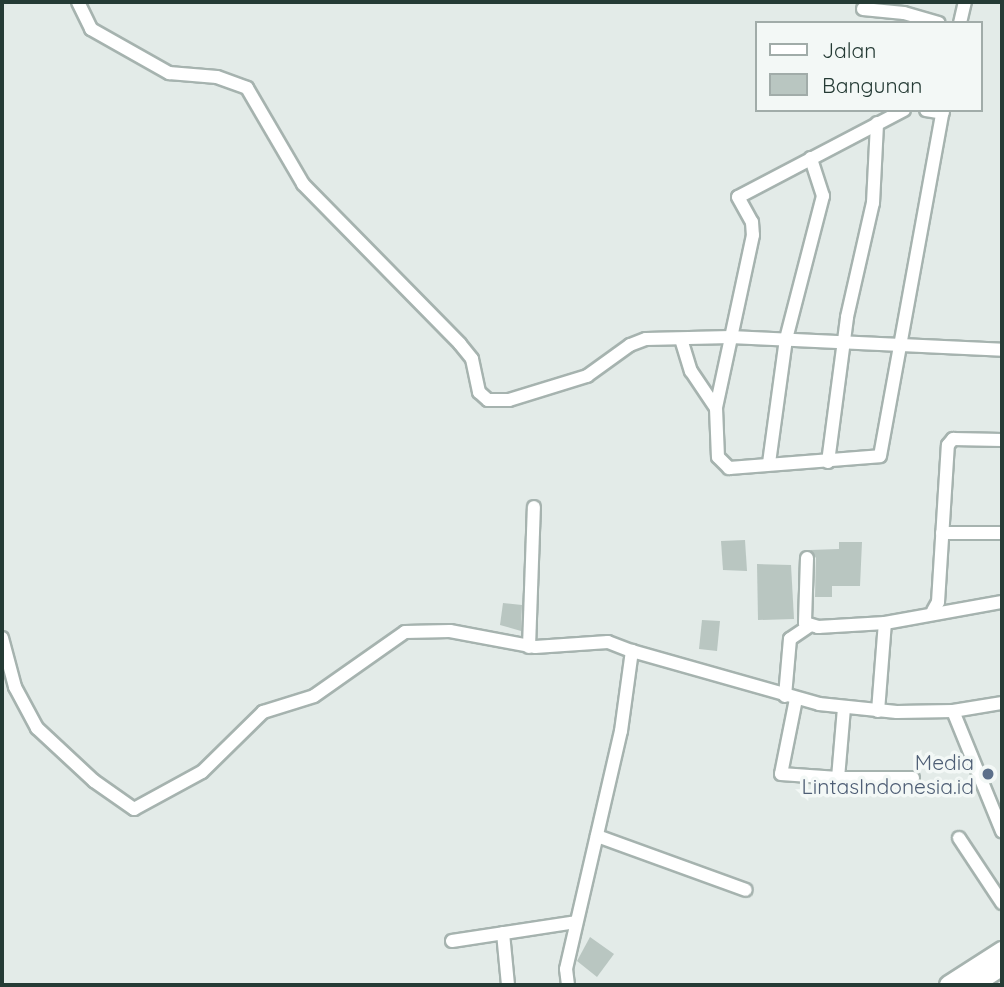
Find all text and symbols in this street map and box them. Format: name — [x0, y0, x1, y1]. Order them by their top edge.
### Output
legend — [755, 21, 983, 112]
text: Jalan — [822, 37, 876, 63]
text: Bangunan — [822, 72, 922, 98]
place label: Media LintasIndonesia.id — [802, 749, 974, 799]
marker: Media LintasIndonesia.id — [980, 766, 996, 782]

